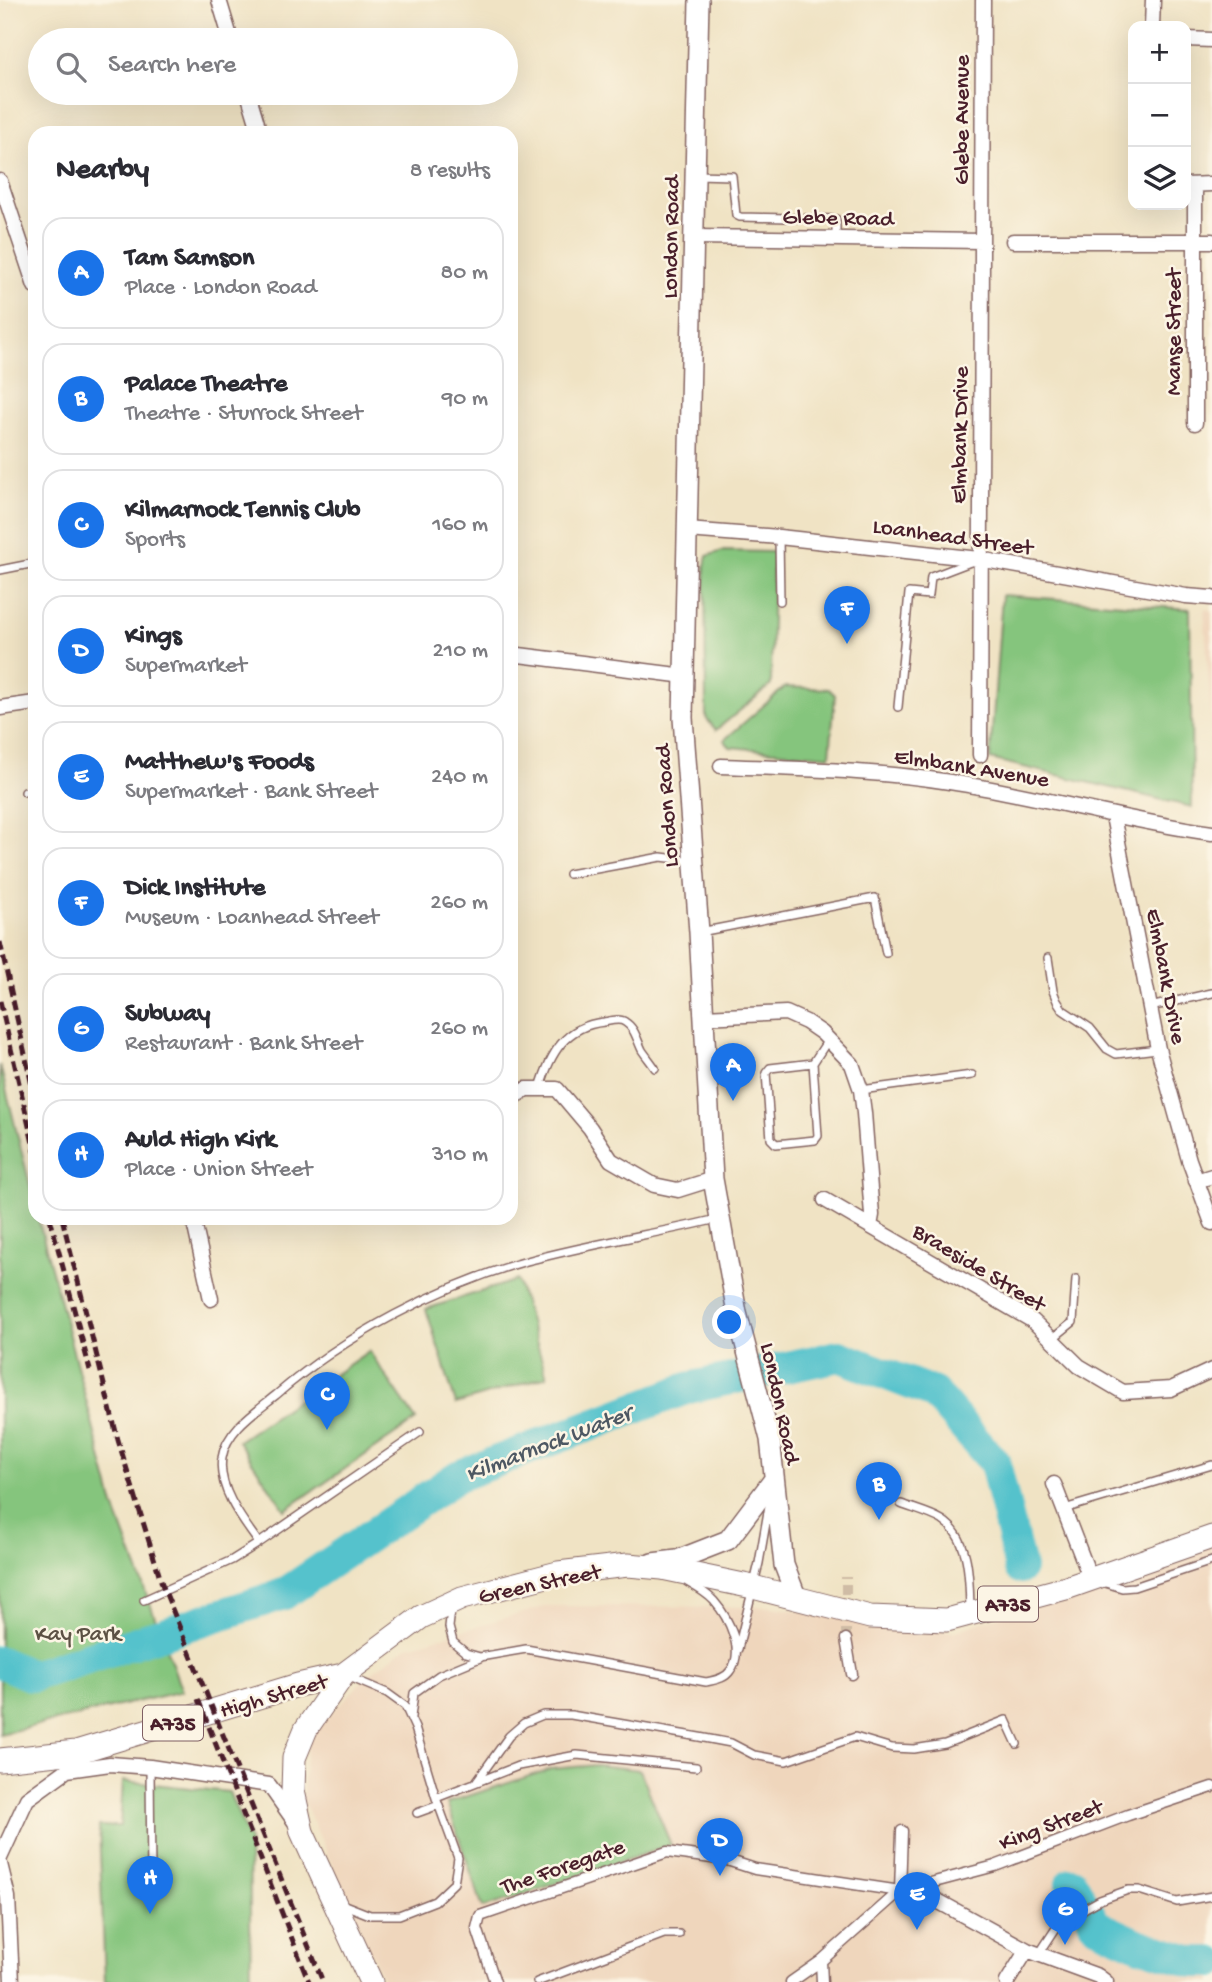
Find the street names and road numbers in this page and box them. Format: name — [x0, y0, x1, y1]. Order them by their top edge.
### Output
street label: Glebe Avenue — [950, 54, 977, 185]
street label: London Road — [658, 174, 687, 299]
street label: Glebe Road — [782, 205, 895, 234]
street label: Manse Street — [1162, 267, 1189, 395]
street label: Elmbank Drive — [947, 365, 976, 504]
street label: Loanhead Street — [871, 514, 1036, 563]
street label: London Road — [651, 742, 686, 868]
street label: Elmbank Avenue — [892, 744, 1052, 795]
street label: Elmbank Drive — [1138, 907, 1191, 1048]
street label: Braeside Street — [906, 1218, 1051, 1320]
street label: London Road — [753, 1341, 805, 1468]
street label: Green Street — [476, 1559, 605, 1612]
road number: A735 — [978, 1586, 1038, 1622]
street label: High Street — [217, 1669, 332, 1726]
road number: A735 — [143, 1706, 203, 1740]
street label: King Street — [996, 1794, 1108, 1858]
street label: The Foregate — [496, 1834, 630, 1903]

